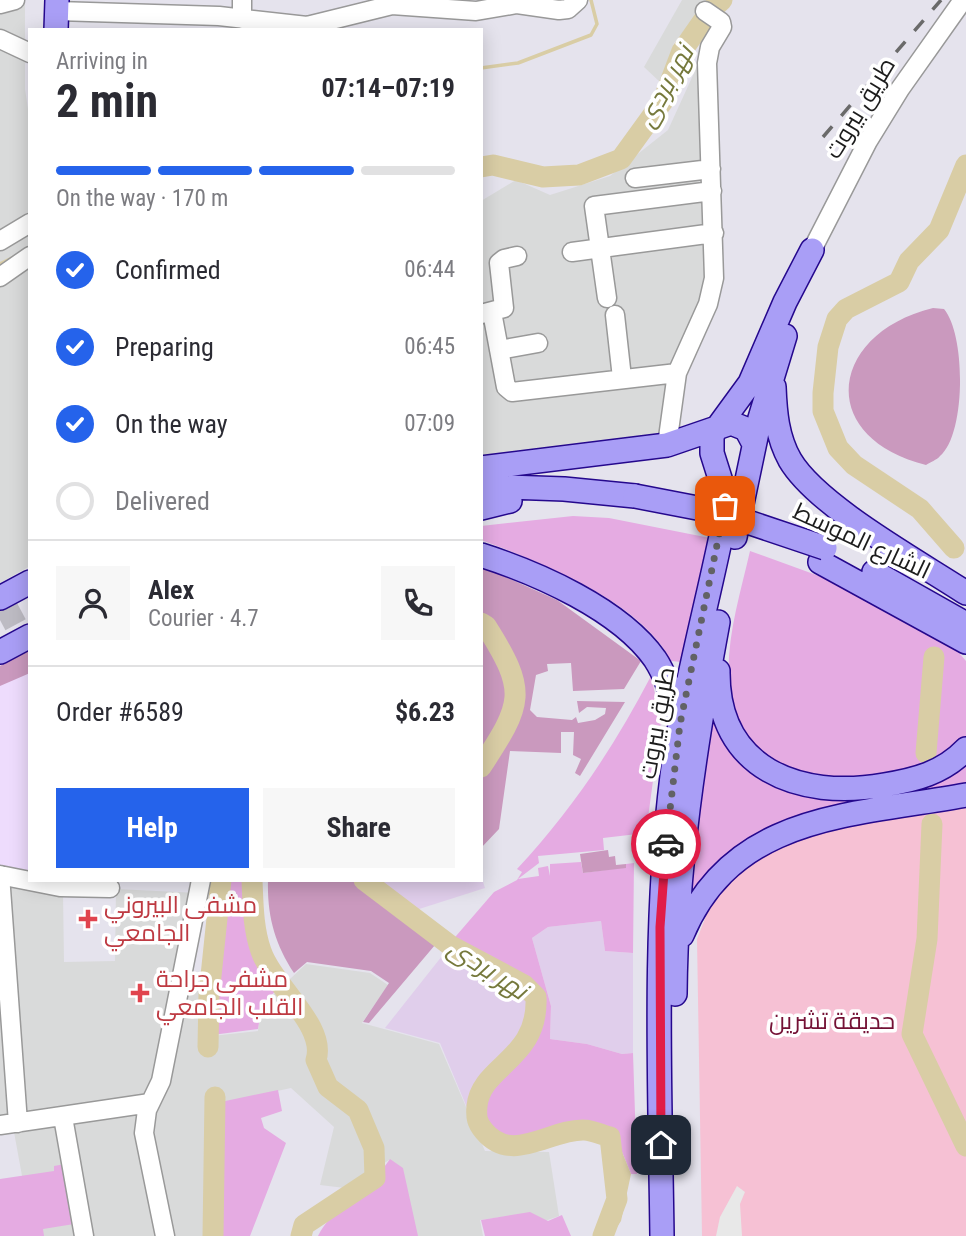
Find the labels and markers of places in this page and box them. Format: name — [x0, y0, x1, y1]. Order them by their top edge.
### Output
pin — [695, 476, 755, 536]
place label: مشفى البيروني الجامعي — [104, 891, 257, 952]
marker: مشفى البيروني الجامعي — [78, 909, 98, 929]
place label: مشفى جراحة القلب الجامعي — [156, 965, 303, 1026]
marker: مشفى جراحة القلب الجامعي — [130, 983, 150, 1003]
pin — [631, 1115, 691, 1175]

